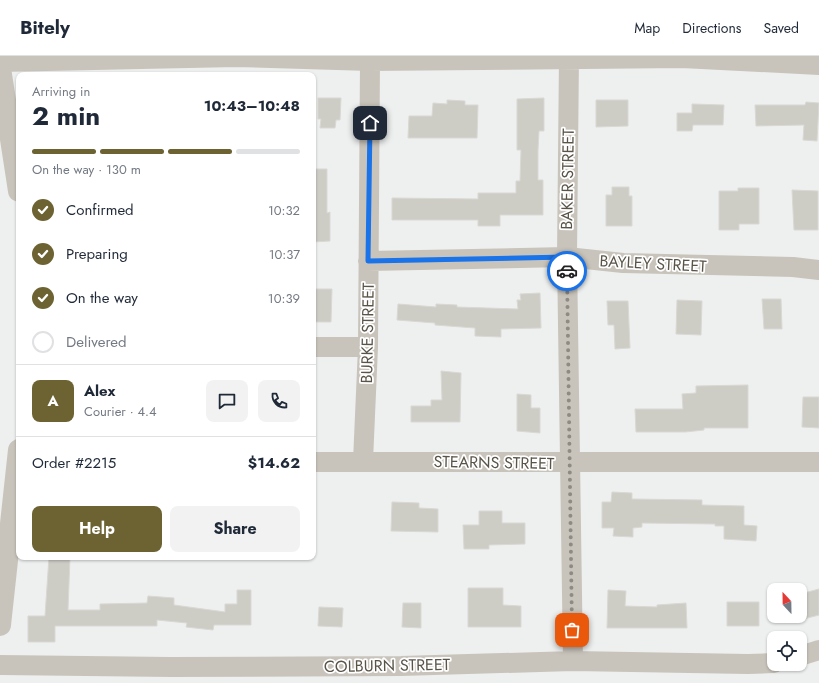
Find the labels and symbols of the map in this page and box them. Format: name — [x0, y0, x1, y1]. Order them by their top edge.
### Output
pin — [353, 106, 387, 140]
street label: BAKER STREET — [555, 128, 580, 230]
street label: BAYLEY STREET — [599, 249, 708, 278]
courier — [547, 251, 587, 291]
street label: BURKE STREET — [355, 282, 380, 384]
street label: STEARNS STREET — [433, 450, 555, 475]
north arrow — [767, 583, 807, 623]
pin — [555, 613, 589, 647]
street label: COLBURN STREET — [324, 653, 451, 678]

